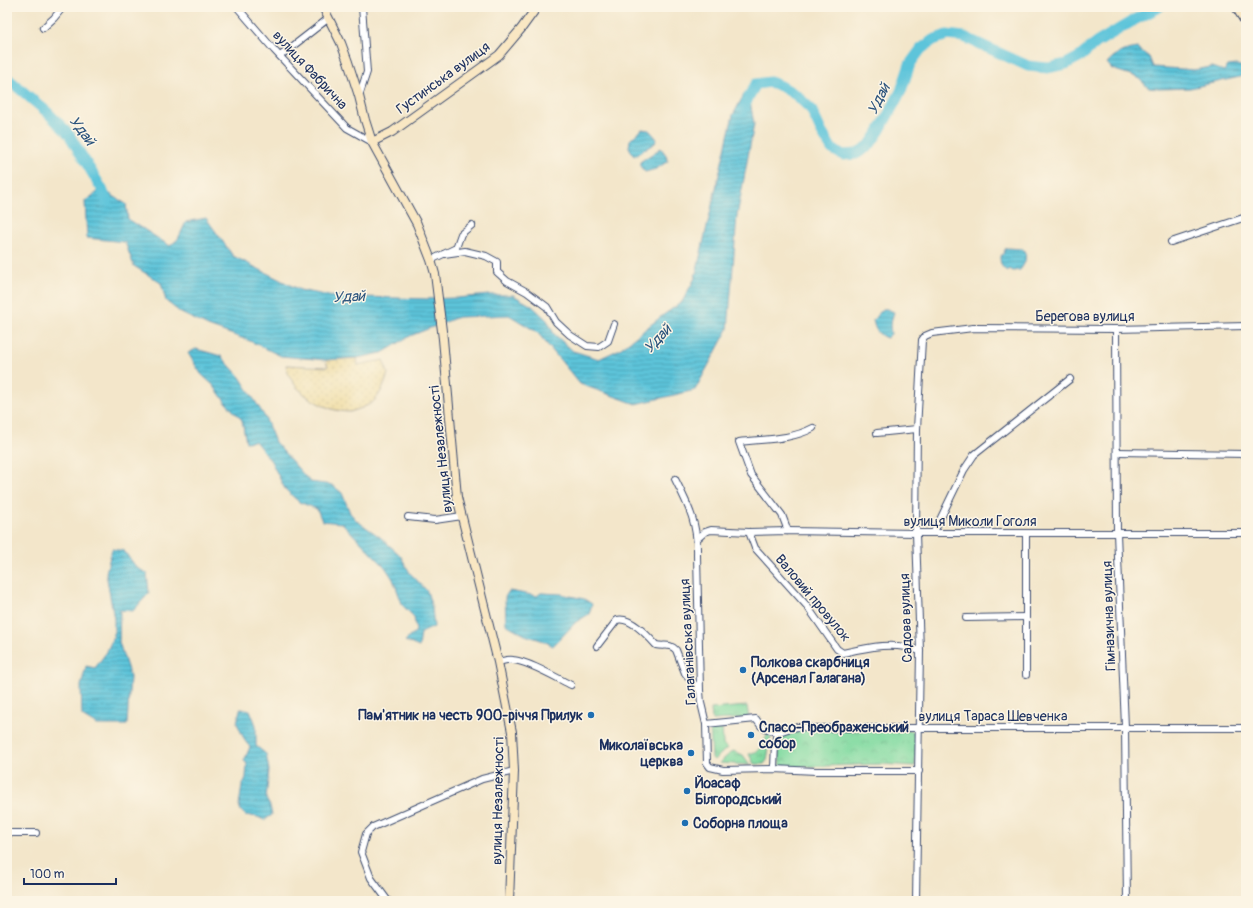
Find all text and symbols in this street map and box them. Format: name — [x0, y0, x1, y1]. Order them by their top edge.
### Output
street label: вулиця Фабрична — [269, 27, 351, 113]
street label: Густинська вулиця — [393, 38, 493, 118]
water label: Удай — [863, 79, 896, 118]
water label: Удай — [65, 112, 100, 151]
water label: Удай — [332, 287, 367, 307]
street label: Берегова вулиця — [1035, 308, 1135, 325]
water label: Удай — [640, 319, 677, 357]
street label: вулиця Незалежності — [426, 384, 456, 514]
street label: вулиця Миколи Гоголя — [904, 513, 1037, 530]
street label: Валовий провулок — [772, 551, 854, 645]
street label: Гімназична вулиця — [1099, 561, 1119, 671]
street label: Садова вулиця — [896, 573, 916, 663]
street label: Галаганівська вулиця — [676, 578, 700, 706]
place label: Полкова скарбниця (Арсенал Галагана) — [751, 654, 870, 687]
marker: Полкова скарбниця (Арсенал Галагана) — [738, 665, 748, 675]
place label: Пам'ятник на честь 900-річчя Прилук — [358, 707, 583, 724]
street label: вулиця Тараса Шевченка — [919, 708, 1067, 725]
marker: Пам'ятник на честь 900-річчя Прилук — [586, 710, 596, 720]
place label: Спасо-Преображенський собор — [758, 719, 909, 752]
marker: Спасо-Преображенський собор — [746, 730, 756, 740]
street label: вулиця Незалежності — [488, 736, 508, 865]
place label: Миколаївська церква — [599, 737, 683, 770]
marker: Миколаївська церква — [686, 748, 696, 758]
place label: Йоасаф Білгородський — [695, 775, 782, 808]
marker: Йоасаф Білгородський — [682, 786, 692, 796]
place label: Соборна площа — [693, 815, 788, 832]
marker: Соборна площа — [680, 818, 690, 828]
scale bar — [24, 860, 116, 886]
text: 100 m — [30, 867, 65, 882]

